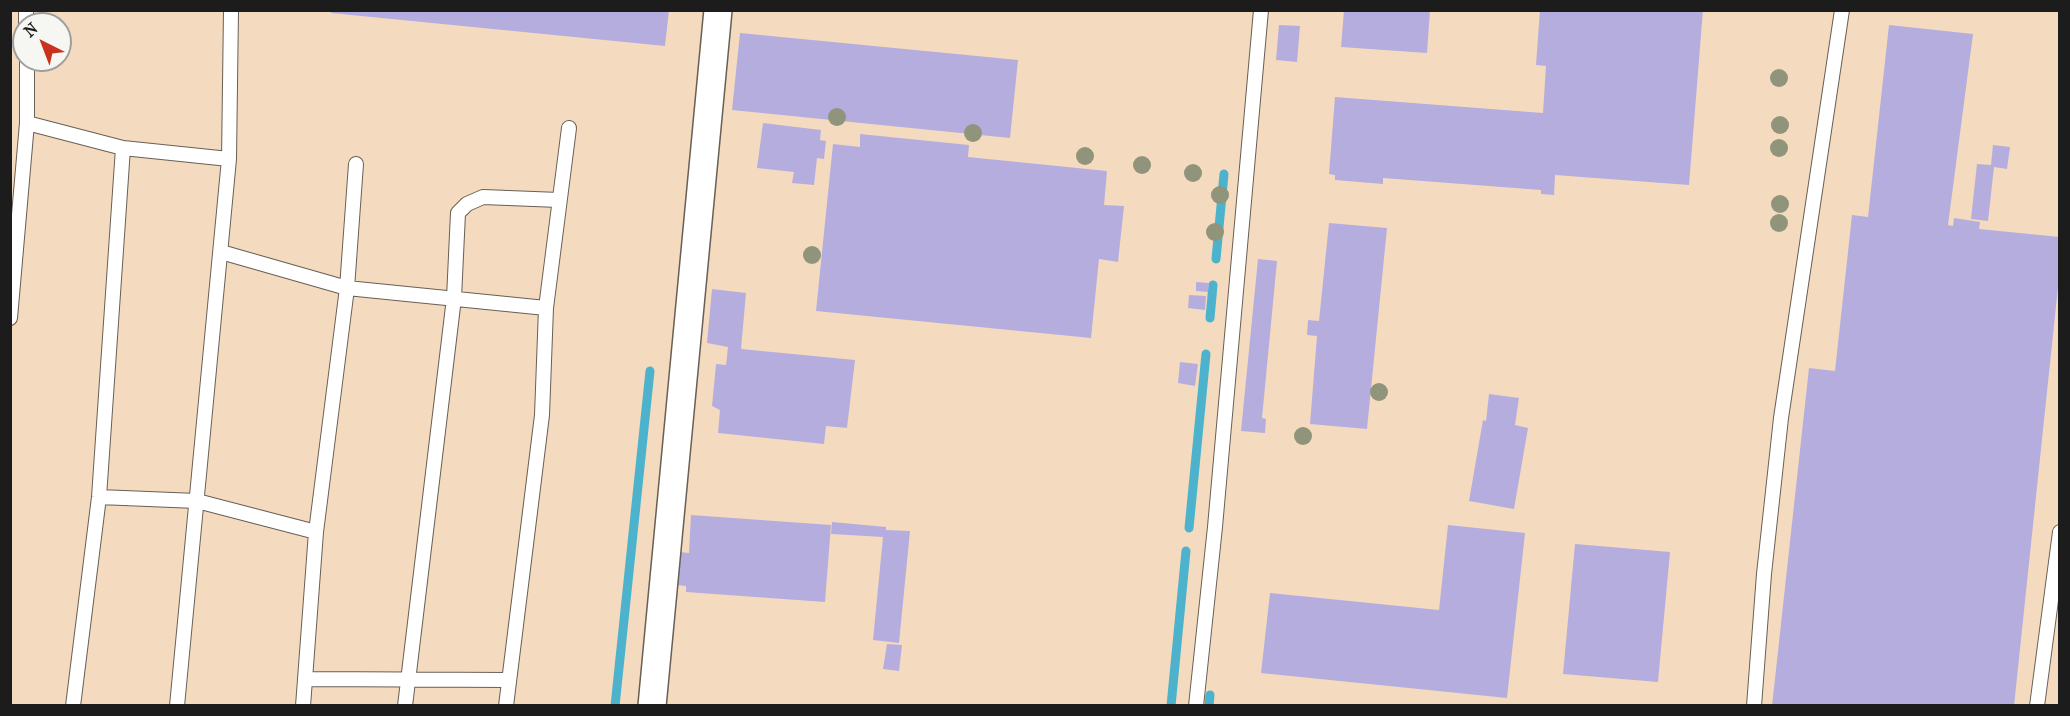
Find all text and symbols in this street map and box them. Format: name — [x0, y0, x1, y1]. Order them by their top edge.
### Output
north arrow — [12, 12, 72, 72]
text: N — [20, 19, 42, 41]

